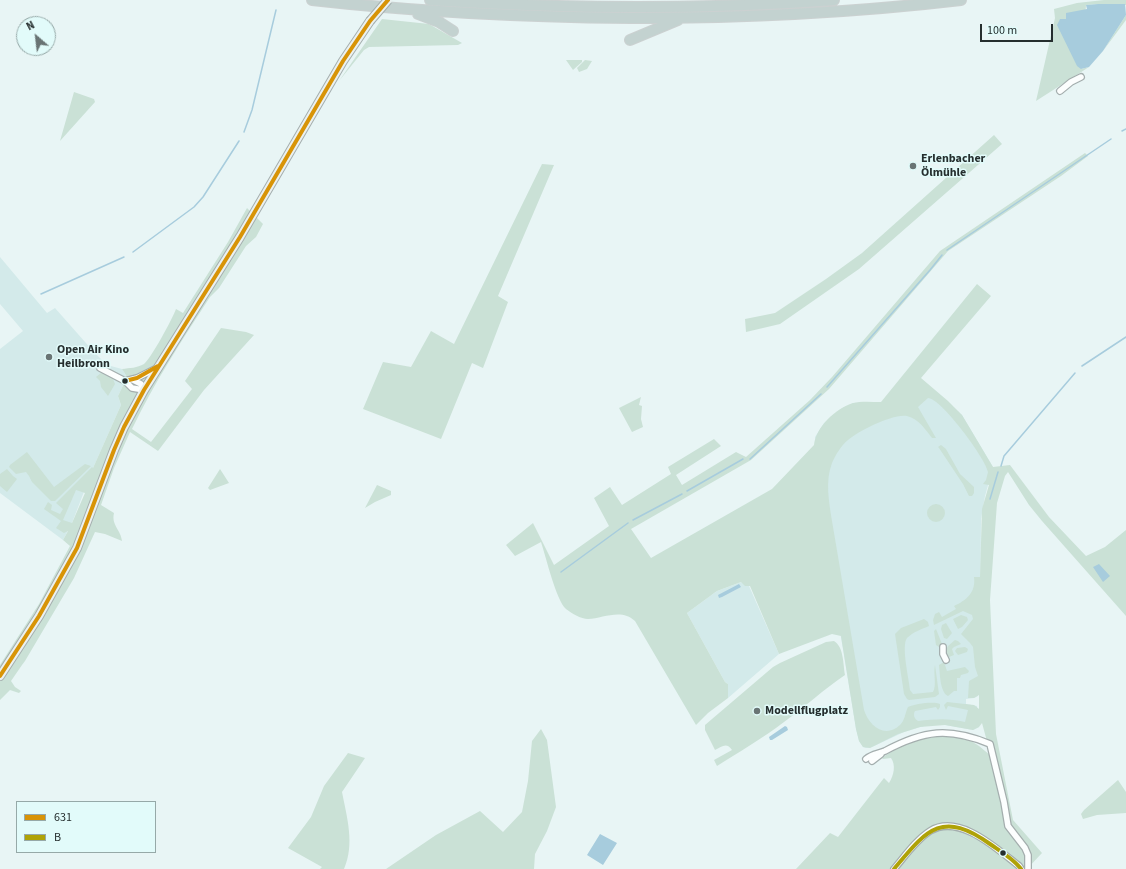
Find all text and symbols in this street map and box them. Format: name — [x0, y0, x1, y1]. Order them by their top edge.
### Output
north arrow — [16, 16, 56, 56]
scale bar — [982, 16, 1055, 42]
text: N — [24, 18, 37, 34]
text: 100 m — [987, 22, 1017, 39]
place label: Erlenbacher Ölmühle — [921, 152, 985, 180]
marker: Erlenbacher Ölmühle — [908, 161, 918, 171]
place label: Open Air Kino Heilbronn — [57, 343, 129, 371]
marker: Open Air Kino Heilbronn — [44, 352, 54, 362]
unlabelled marker — [120, 376, 130, 386]
place label: Modellflugplatz — [765, 704, 848, 718]
marker: Modellflugplatz — [752, 706, 762, 716]
legend — [16, 801, 156, 853]
text: 631 — [54, 809, 72, 826]
text: B — [54, 829, 61, 846]
unlabelled marker — [998, 848, 1008, 858]

